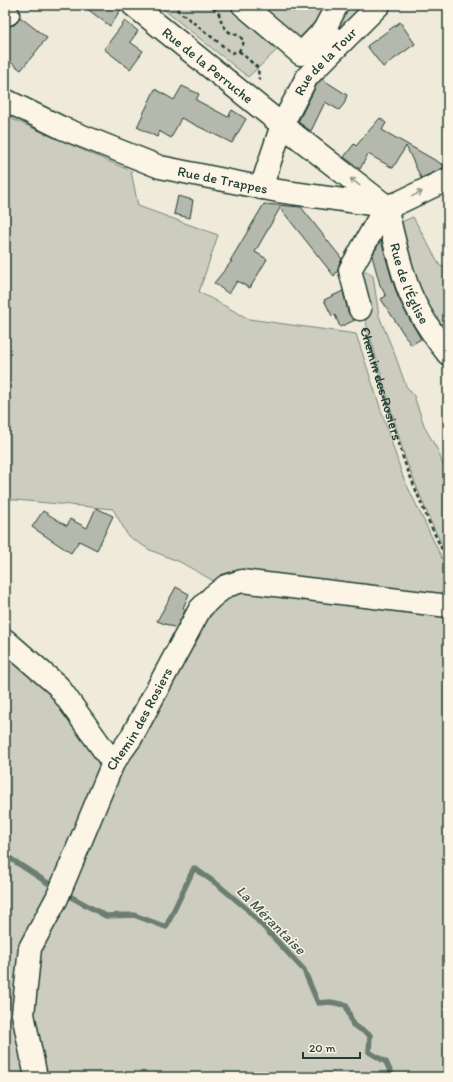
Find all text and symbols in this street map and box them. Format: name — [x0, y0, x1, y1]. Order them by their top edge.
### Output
street label: Rue de la Perruche — [159, 23, 257, 107]
street label: Rue de la Tour — [290, 24, 360, 98]
street label: Rue de Trappes — [176, 162, 269, 197]
one-way arrow — [349, 178, 360, 187]
one-way arrow — [411, 190, 423, 197]
street label: Rue de l'Église — [386, 241, 433, 327]
street label: Chemin des Rosiers — [357, 325, 406, 442]
street label: Chemin des Rosiers — [102, 664, 176, 773]
water label: La Mérantaise — [233, 882, 310, 959]
scale bar — [303, 1034, 360, 1060]
text: 20 m — [309, 1041, 336, 1055]

